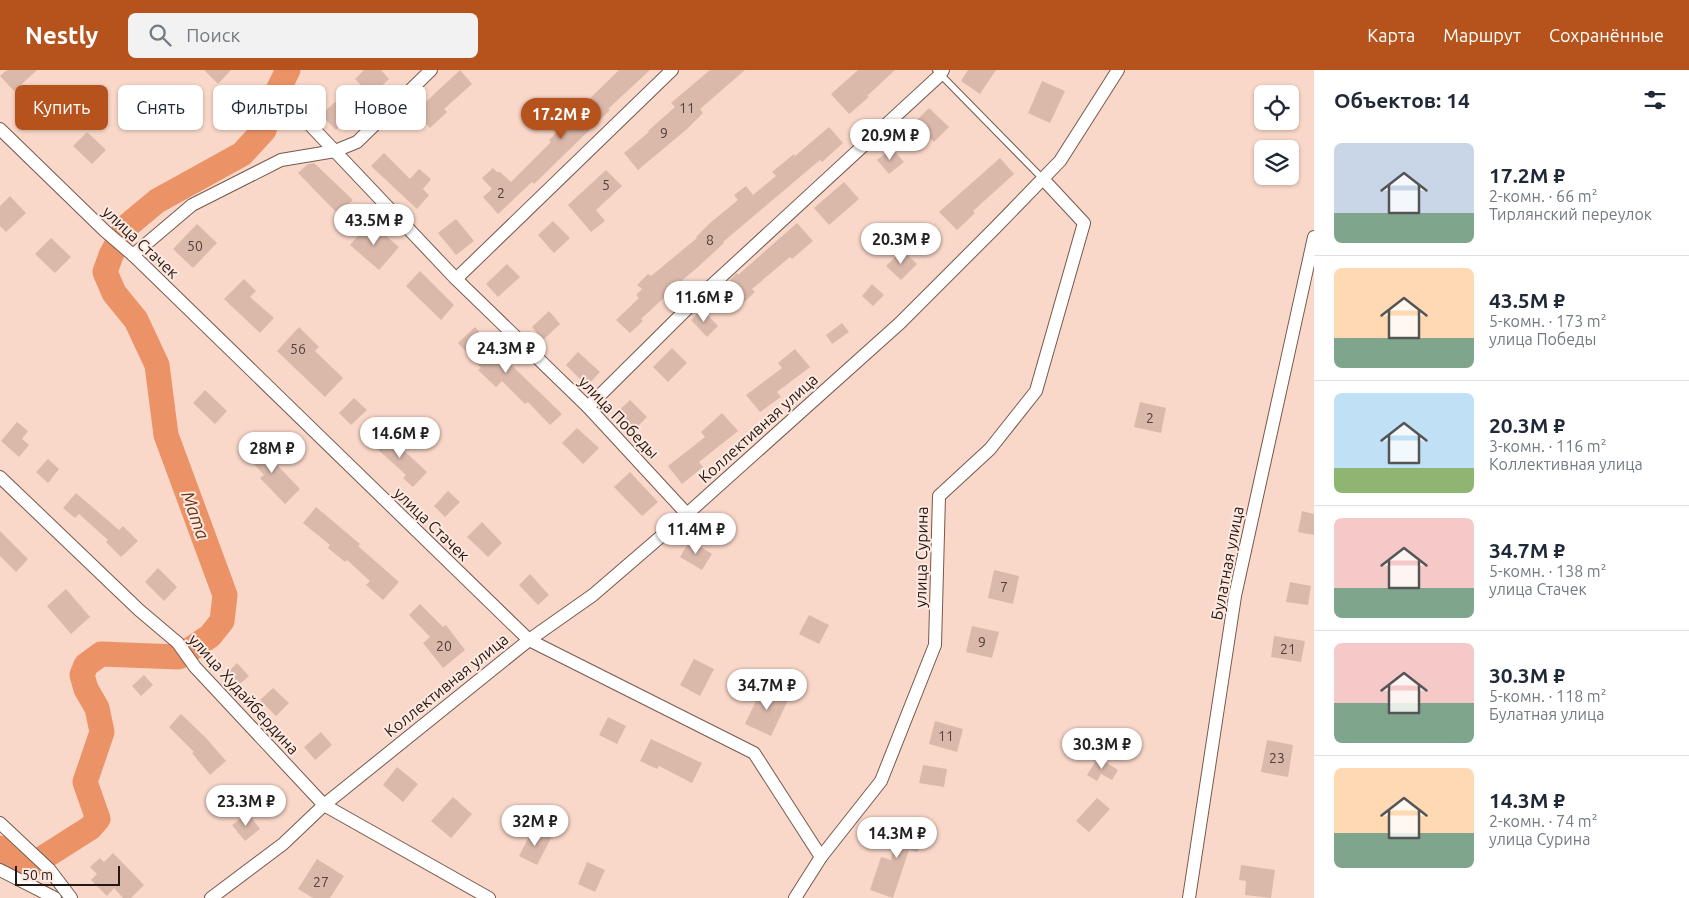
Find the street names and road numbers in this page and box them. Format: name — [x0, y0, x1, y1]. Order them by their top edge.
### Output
street label: улица Стачек — [99, 202, 183, 282]
street label: Коллективная улица — [695, 370, 821, 486]
street label: улица Победы — [575, 372, 663, 462]
street label: улица Стачек — [391, 484, 473, 564]
street label: Булатная улица — [1207, 505, 1247, 621]
street label: улица Сурина — [911, 506, 931, 608]
street label: улица Худайбердина — [185, 630, 303, 758]
street label: Коллективная улица — [381, 630, 511, 740]

